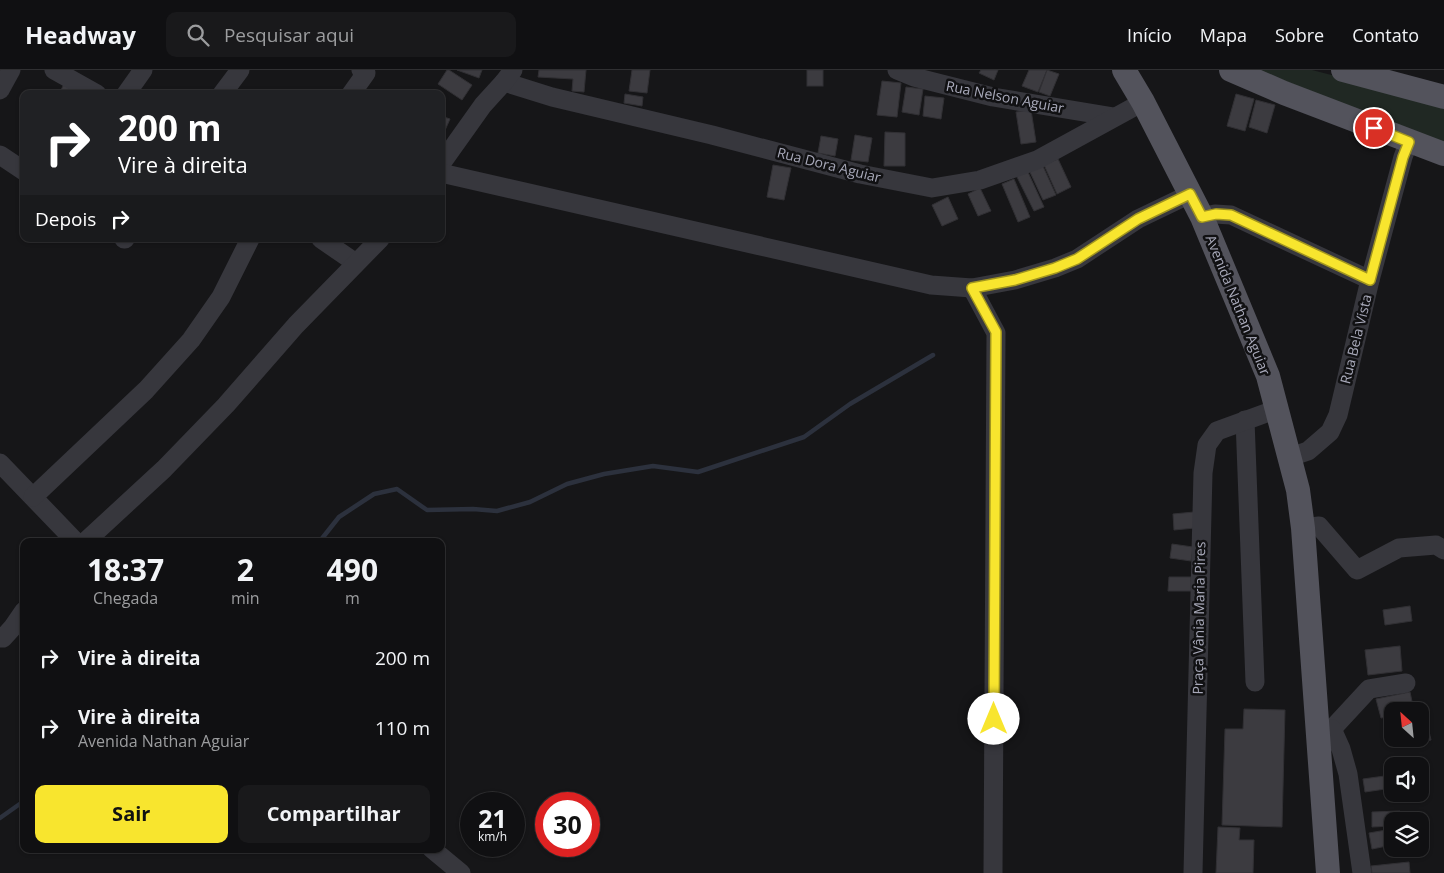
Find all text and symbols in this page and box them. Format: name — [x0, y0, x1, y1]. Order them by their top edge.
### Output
search box — [166, 12, 516, 57]
text: Headway — [25, 18, 136, 51]
icon: search — [184, 21, 212, 49]
text: Pesquisar aqui — [224, 22, 354, 48]
text: Início — [1127, 23, 1172, 47]
text: Mapa — [1200, 23, 1247, 47]
text: Sobre — [1275, 23, 1324, 47]
text: Contato — [1352, 23, 1419, 47]
street label: Rua Nelson Aguiar — [944, 76, 1066, 117]
text: 200 m — [118, 104, 222, 151]
pin — [1353, 107, 1395, 149]
icon: right — [35, 110, 100, 175]
icon: arrive — [1360, 114, 1388, 142]
street label: Rua Dora Aguiar — [775, 142, 883, 187]
text: Vire à direita — [118, 149, 248, 179]
icon: right — [106, 205, 134, 233]
text: Depois — [35, 206, 96, 232]
street label: Avenida Nathan Aguiar — [1202, 232, 1275, 378]
street label: Rua Bela Vista — [1335, 292, 1376, 386]
street label: Praça Vânia Maria Pires — [1188, 541, 1209, 695]
text: 18:37 — [87, 549, 164, 590]
text: 2 — [237, 549, 254, 590]
text: 490 — [327, 549, 378, 590]
text: Chegada — [93, 587, 158, 609]
text: min — [231, 587, 260, 609]
text: m — [345, 587, 360, 609]
icon: right — [35, 644, 63, 672]
text: Vire à direita — [78, 645, 201, 671]
text: 200 m — [375, 645, 430, 671]
position arrow — [967, 692, 1019, 744]
north arrow — [1384, 702, 1429, 748]
map controls — [1384, 702, 1429, 857]
text: Vire à direita — [78, 704, 201, 730]
icon: right — [35, 714, 63, 742]
text: 110 m — [375, 715, 430, 741]
text: Avenida Nathan Aguiar — [78, 730, 249, 752]
button: sound — [1384, 757, 1429, 802]
button: Sair — [35, 785, 228, 843]
button: Compartilhar — [238, 785, 430, 843]
speed limit sign: 30 — [535, 792, 600, 857]
text: 21 — [478, 801, 507, 835]
button: layers — [1384, 812, 1429, 857]
text: km/h — [478, 828, 507, 845]

